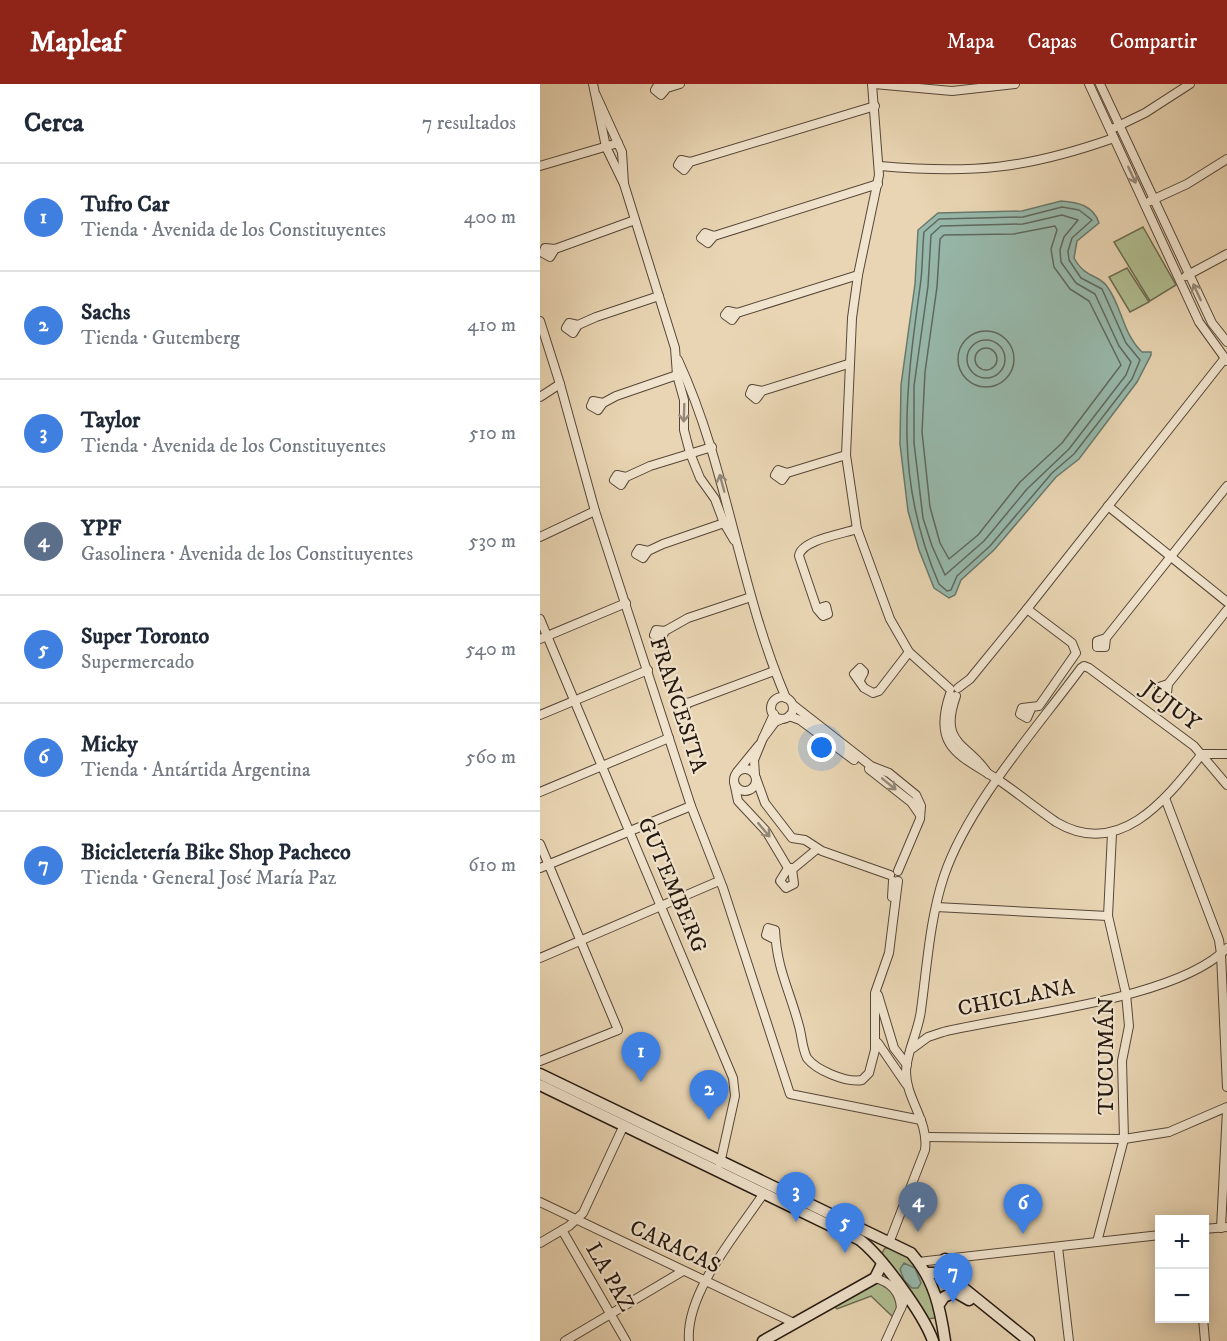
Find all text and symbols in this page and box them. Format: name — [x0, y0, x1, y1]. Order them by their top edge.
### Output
text: Mapleaf — [30, 25, 122, 60]
text: Mapa — [947, 29, 994, 55]
text: Capas — [1027, 29, 1077, 55]
text: Compartir — [1110, 29, 1197, 55]
text: Cerca — [24, 107, 84, 140]
text: 7 resultados — [422, 111, 516, 136]
one-way arrow — [1126, 166, 1138, 184]
text: Tufro Car — [81, 191, 169, 218]
text: 1 — [40, 205, 47, 230]
text: 400 m — [464, 205, 516, 230]
text: Tienda · Avenida de los Constituyentes — [81, 218, 386, 243]
one-way arrow — [1191, 284, 1203, 302]
text: Sachs — [81, 299, 130, 326]
text: 2 — [39, 313, 48, 338]
text: 410 m — [467, 313, 516, 338]
text: Tienda · Gutemberg — [81, 326, 240, 351]
one-way arrow — [678, 402, 690, 422]
text: Taylor — [81, 407, 140, 434]
text: 3 — [40, 421, 47, 446]
text: 510 m — [469, 421, 516, 446]
text: Tienda · Avenida de los Constituyentes — [81, 434, 386, 459]
one-way arrow — [716, 474, 728, 493]
text: YPF — [81, 515, 121, 542]
text: 4 — [38, 529, 49, 554]
text: 530 m — [469, 529, 516, 554]
text: Gasolinera · Avenida de los Constituyentes — [81, 542, 413, 567]
text: Super Toronto — [81, 623, 209, 650]
street label: FRANCESITA — [643, 634, 713, 777]
text: 5 — [39, 637, 48, 662]
text: 540 m — [466, 637, 516, 662]
text: Supermercado — [81, 650, 194, 675]
street label: JUJUY — [1135, 674, 1206, 737]
text: Micky — [81, 731, 138, 758]
your location — [807, 733, 836, 762]
text: 6 — [38, 745, 49, 770]
text: 560 m — [466, 745, 516, 770]
text: Tienda · Antártida Argentina — [81, 758, 311, 783]
one-way arrow — [880, 778, 896, 791]
street label: GUTEMBERG — [631, 813, 713, 957]
one-way arrow — [757, 822, 771, 837]
text: Bicicletería Bike Shop Pacheco — [81, 839, 351, 866]
text: 7 — [38, 853, 49, 878]
text: 610 m — [468, 853, 516, 878]
text: Tienda · General José María Paz — [81, 866, 336, 891]
street label: CHICLANA — [955, 973, 1078, 1023]
street label: TUCUMÁN — [1092, 997, 1120, 1115]
pin: 1 — [622, 1032, 660, 1082]
pin: 2 — [690, 1070, 728, 1120]
pin: 3 — [776, 1172, 816, 1222]
pin: 4 — [898, 1182, 938, 1232]
pin: 6 — [1004, 1184, 1042, 1234]
pin: 5 — [826, 1204, 864, 1253]
street label: CARACAS — [625, 1214, 725, 1280]
map controls — [1155, 1215, 1209, 1323]
button: + — [1155, 1215, 1209, 1269]
street label: LA PAZ — [579, 1238, 641, 1316]
pin: 7 — [934, 1254, 972, 1303]
button: − — [1155, 1269, 1209, 1323]

